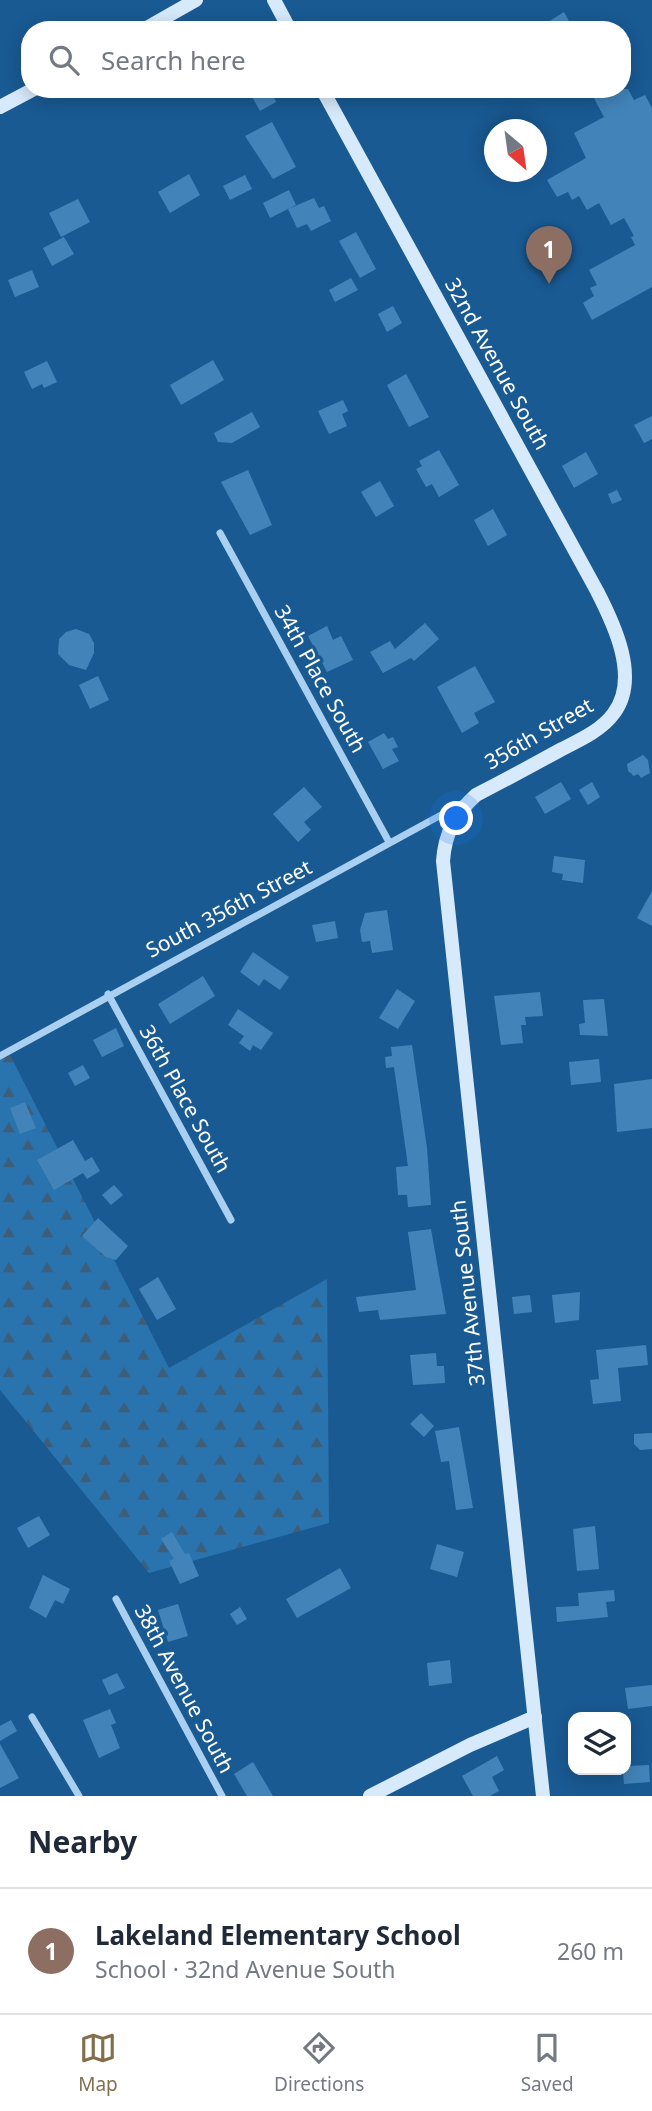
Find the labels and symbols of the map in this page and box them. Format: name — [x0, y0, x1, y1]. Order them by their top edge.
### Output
north arrow — [484, 119, 547, 182]
pin: 1 — [526, 226, 572, 284]
street label: 32nd Avenue South — [439, 273, 557, 454]
street label: 34th Place South — [269, 600, 373, 758]
street label: 356th Street — [479, 691, 598, 775]
your location — [439, 801, 473, 835]
street label: South 356th Street — [141, 852, 317, 964]
street label: 36th Place South — [134, 1020, 238, 1178]
street label: 37th Avenue South — [443, 1199, 491, 1388]
street label: 38th Avenue South — [129, 1599, 241, 1778]

